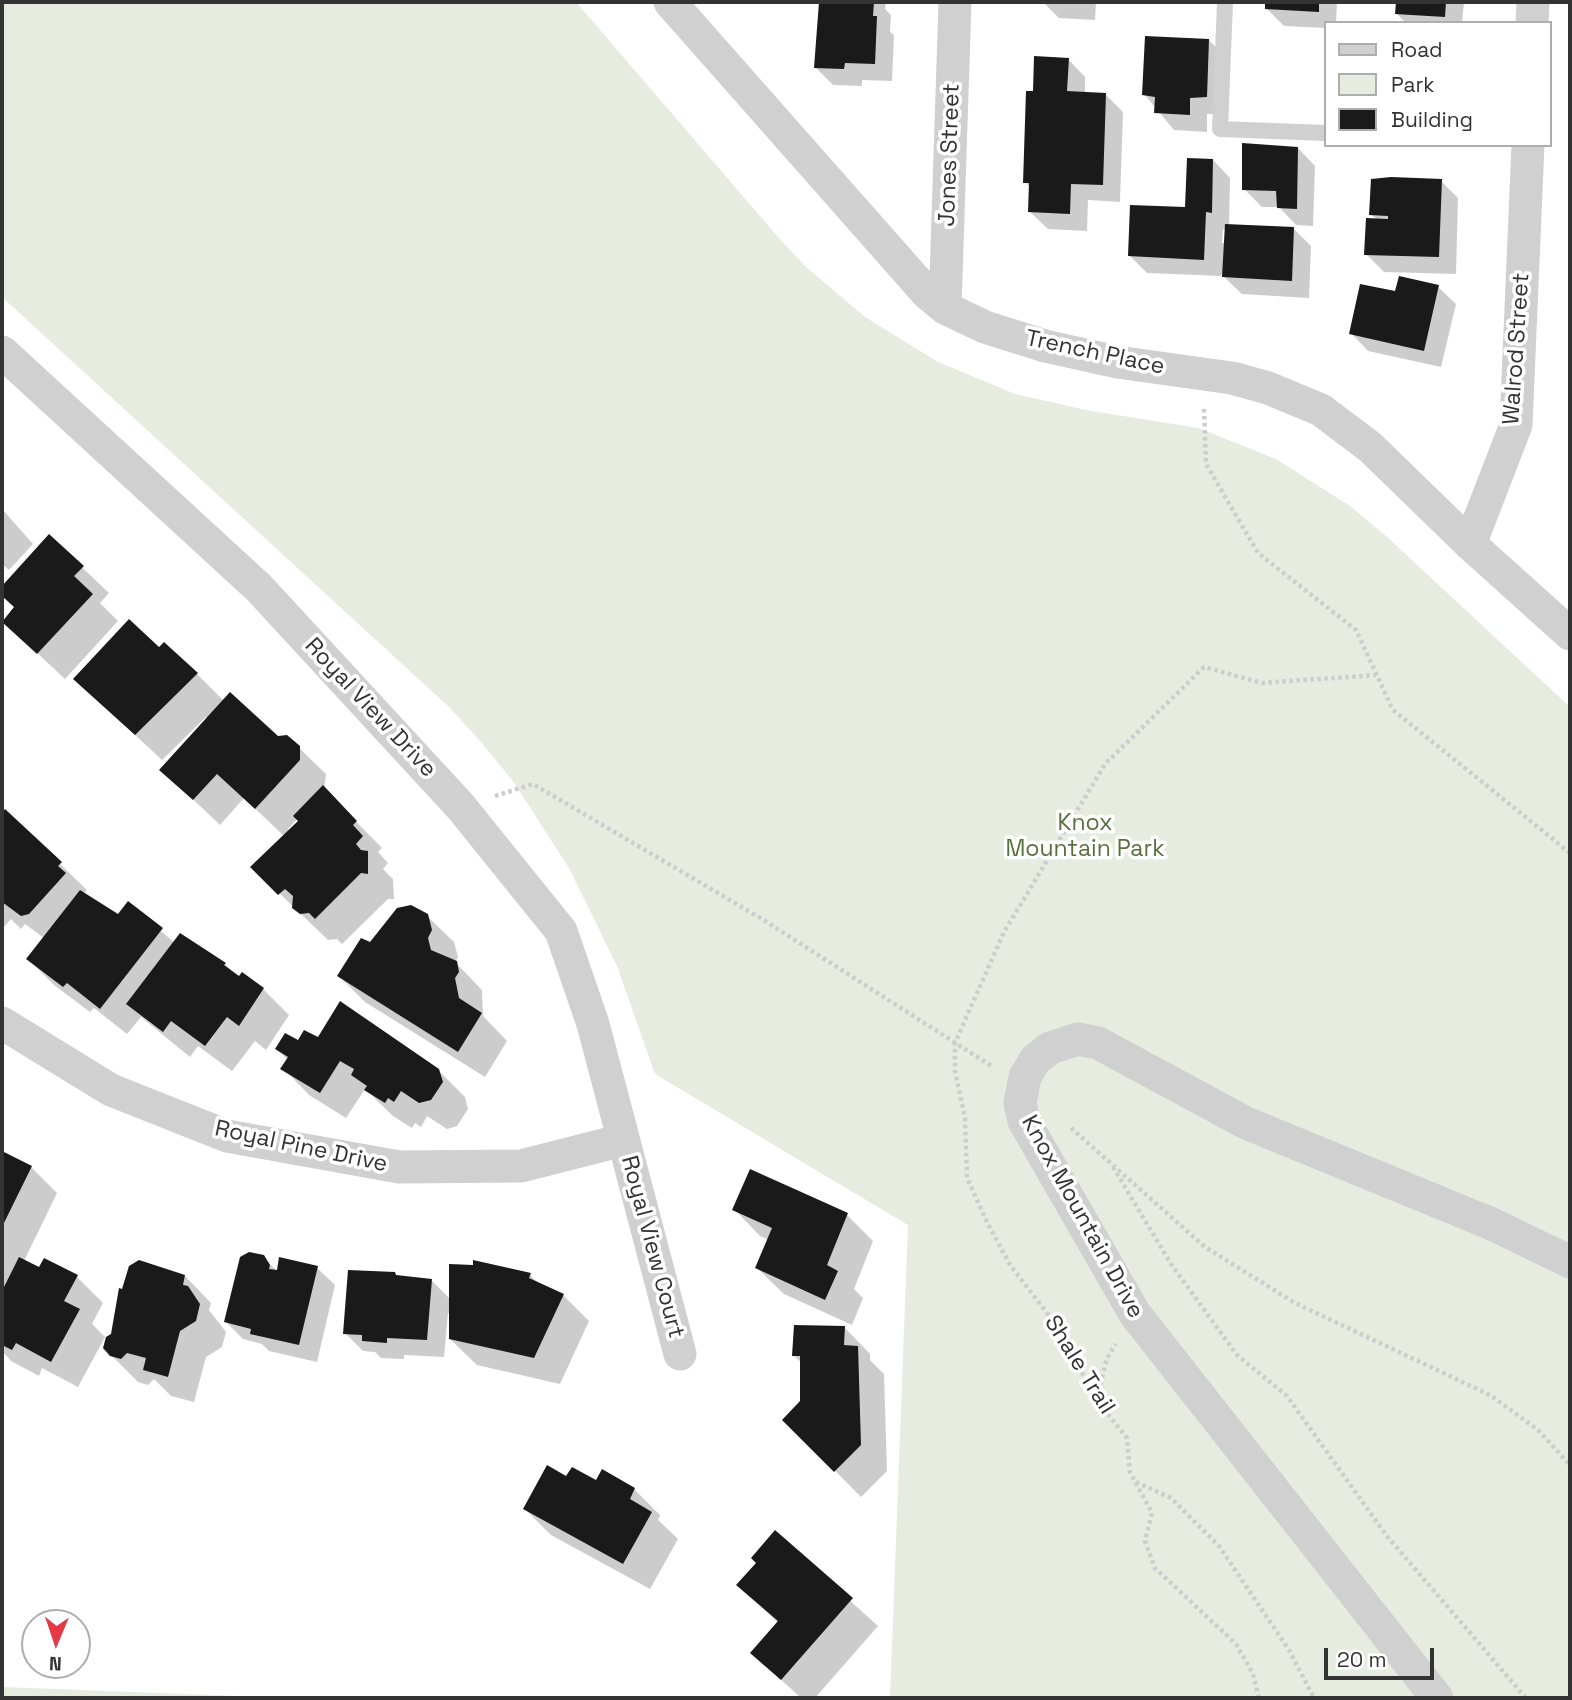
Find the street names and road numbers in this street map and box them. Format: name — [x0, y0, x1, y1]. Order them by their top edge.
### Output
street label: Jones Street — [934, 83, 966, 227]
street label: Walrod Street — [1498, 272, 1536, 426]
street label: Trench Place — [1023, 325, 1167, 381]
street label: Royal View Drive — [298, 633, 442, 783]
street label: Knox Mountain Drive — [1015, 1111, 1149, 1323]
street label: Royal Pine Drive — [212, 1115, 390, 1179]
street label: Royal View Court — [614, 1153, 690, 1341]
street label: Shale Trail — [1038, 1311, 1120, 1419]

